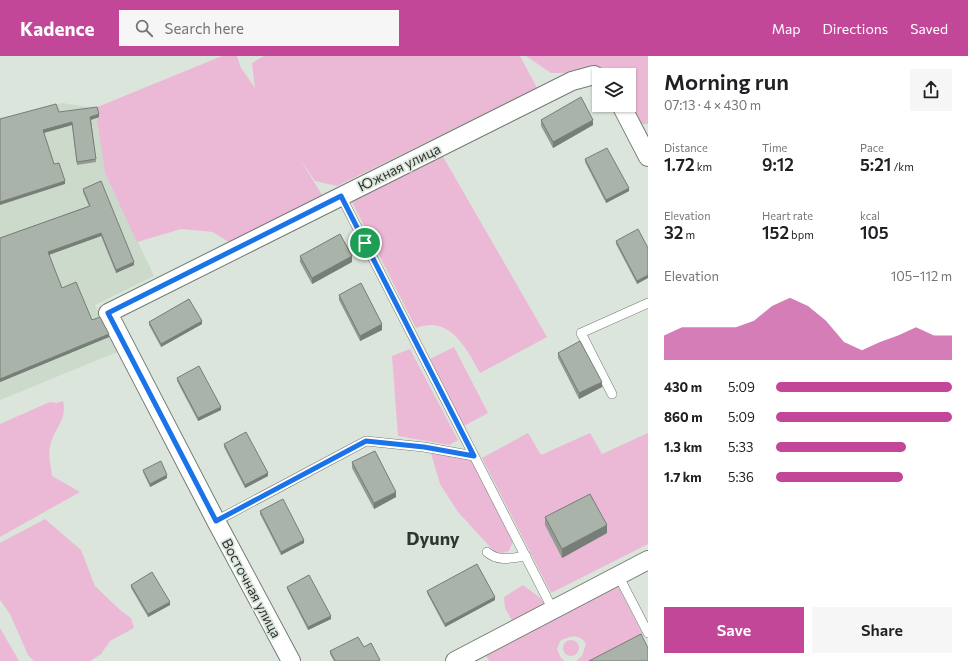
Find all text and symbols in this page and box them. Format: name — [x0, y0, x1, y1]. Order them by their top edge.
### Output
search box — [119, 10, 399, 46]
text: Kadence — [20, 17, 95, 40]
icon: search — [133, 17, 155, 39]
text: Search here — [165, 19, 244, 37]
text: Map — [772, 20, 801, 37]
text: Directions — [823, 20, 888, 37]
text: Saved — [910, 20, 948, 37]
map controls — [592, 68, 636, 112]
button: layers — [592, 68, 636, 112]
text: Morning run — [664, 68, 789, 95]
button: share — [910, 69, 952, 111]
text: 07:13 · 4 × 430 m — [664, 97, 761, 113]
street label: Южная улица — [355, 140, 443, 194]
text: Distance — [664, 141, 708, 154]
text: Time — [762, 141, 787, 154]
text: Pace — [860, 141, 884, 154]
text: 1.72 — [664, 154, 695, 175]
text: 9:12 — [762, 154, 794, 175]
text: 5:21 — [860, 154, 891, 175]
text: km — [695, 160, 712, 173]
text: /km — [891, 160, 914, 173]
text: Elevation — [664, 209, 710, 222]
text: Heart rate — [762, 209, 813, 222]
text: kcal — [860, 209, 880, 222]
text: 32 — [664, 222, 683, 243]
text: 152 — [762, 222, 789, 243]
text: 105 — [860, 222, 889, 243]
pin — [348, 226, 382, 260]
text: m — [683, 228, 695, 241]
text: bpm — [789, 228, 814, 241]
icon: arrive — [354, 232, 376, 254]
text: Elevation — [664, 268, 719, 284]
text: 105–112 m — [891, 268, 952, 284]
text: 430 m — [664, 379, 702, 395]
text: 5:09 — [728, 379, 755, 395]
text: 860 m — [664, 409, 703, 425]
text: 5:09 — [728, 409, 755, 425]
text: 1.3 km — [664, 439, 702, 455]
text: 5:33 — [728, 439, 753, 455]
text: 1.7 km — [664, 469, 702, 485]
text: 5:36 — [728, 469, 754, 485]
district label: Dyuny — [406, 527, 460, 549]
street label: Восточная улица — [219, 535, 285, 641]
button: Save — [664, 607, 804, 653]
button: Share — [812, 607, 952, 653]

